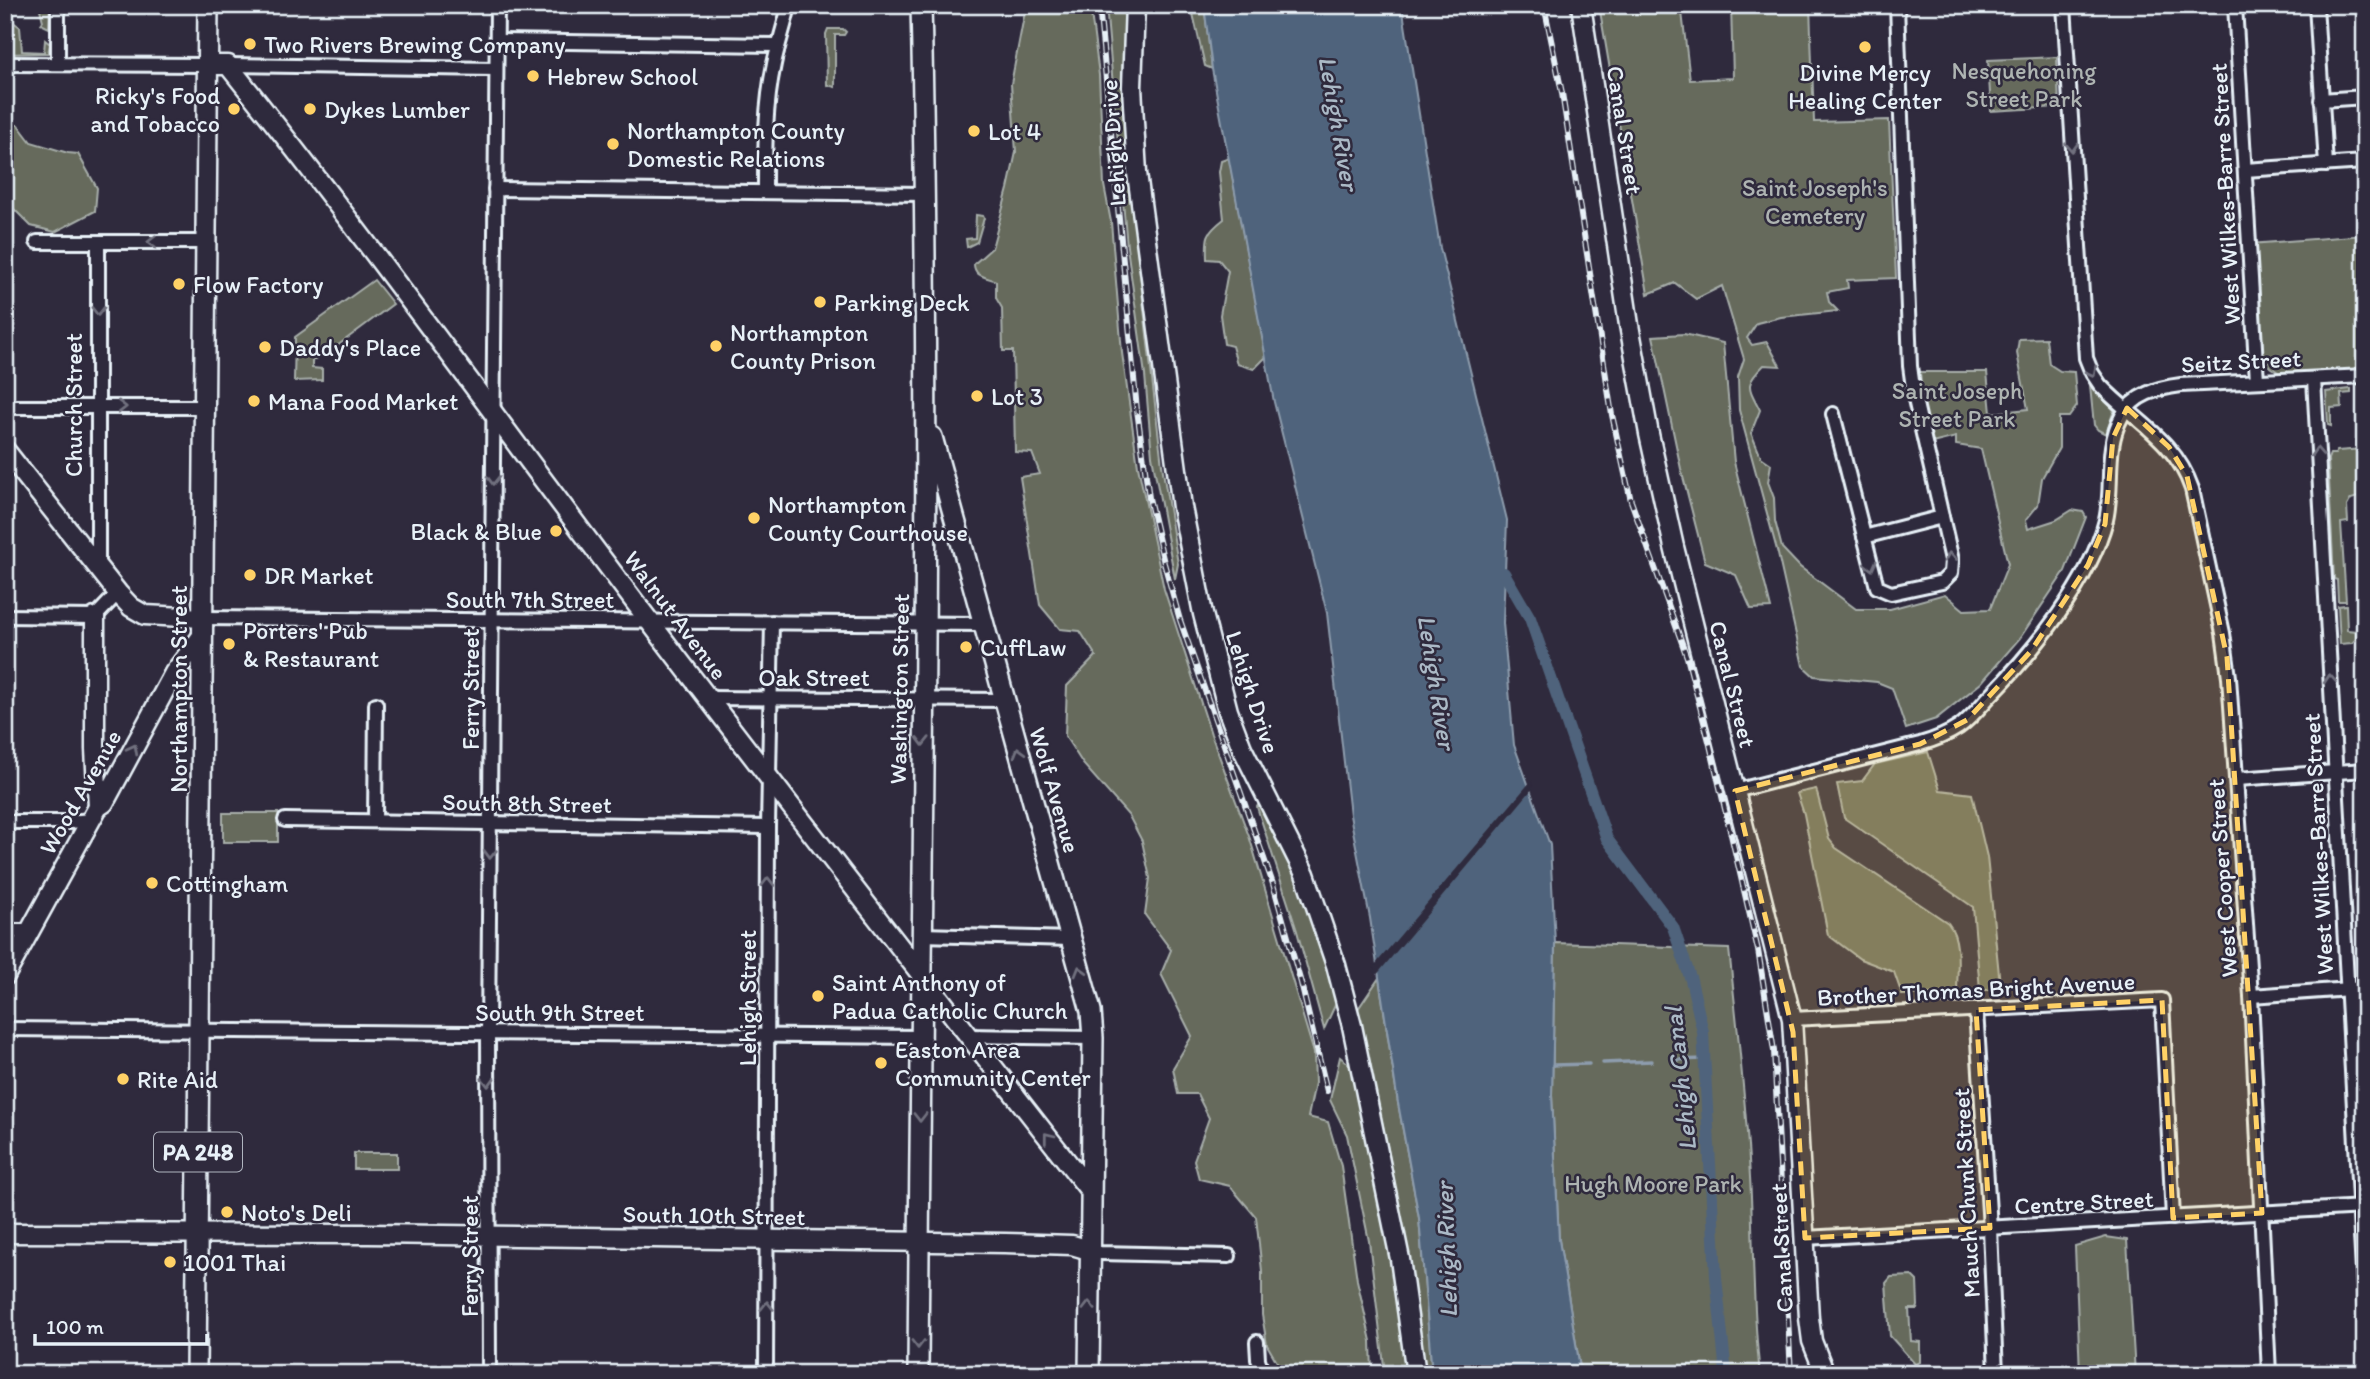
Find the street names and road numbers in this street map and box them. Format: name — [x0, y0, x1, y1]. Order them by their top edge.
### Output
street label: West Wilkes-Barre Street — [2204, 62, 2246, 326]
street label: Canal Street — [1601, 64, 1649, 196]
street label: Lehigh Drive — [1094, 79, 1132, 207]
street label: Church Street — [59, 333, 88, 477]
street label: Seitz Street — [2180, 343, 2302, 379]
street label: Walnut Avenue — [618, 545, 734, 685]
street label: Northampton Street — [164, 585, 193, 793]
street label: South 7th Street — [446, 585, 614, 614]
street label: Washington Street — [883, 593, 915, 785]
street label: Canal Street — [1703, 618, 1763, 750]
street label: Lehigh Drive — [1220, 627, 1286, 757]
street label: Ferry Street — [456, 628, 485, 750]
street label: Oak Street — [758, 663, 870, 692]
street label: West Wilkes-Barre Street — [2297, 712, 2339, 976]
street label: Wood Avenue — [33, 724, 127, 860]
street label: Wolf Avenue — [1023, 724, 1087, 856]
street label: West Cooper Street — [2201, 778, 2243, 978]
street label: South 8th Street — [442, 787, 612, 819]
street label: Lehigh Street — [733, 930, 762, 1066]
street label: Brother Thomas Bright Avenue — [1816, 966, 2136, 1012]
street label: South 9th Street — [475, 998, 645, 1027]
street label: Mauch Chunk Street — [1946, 1087, 1986, 1299]
road number: PA 248 — [154, 1133, 242, 1172]
street label: Canal Street — [1763, 1183, 1799, 1313]
street label: Centre Street — [2014, 1184, 2154, 1220]
street label: Ferry Street — [455, 1195, 484, 1317]
street label: South 10th Street — [622, 1199, 806, 1231]

